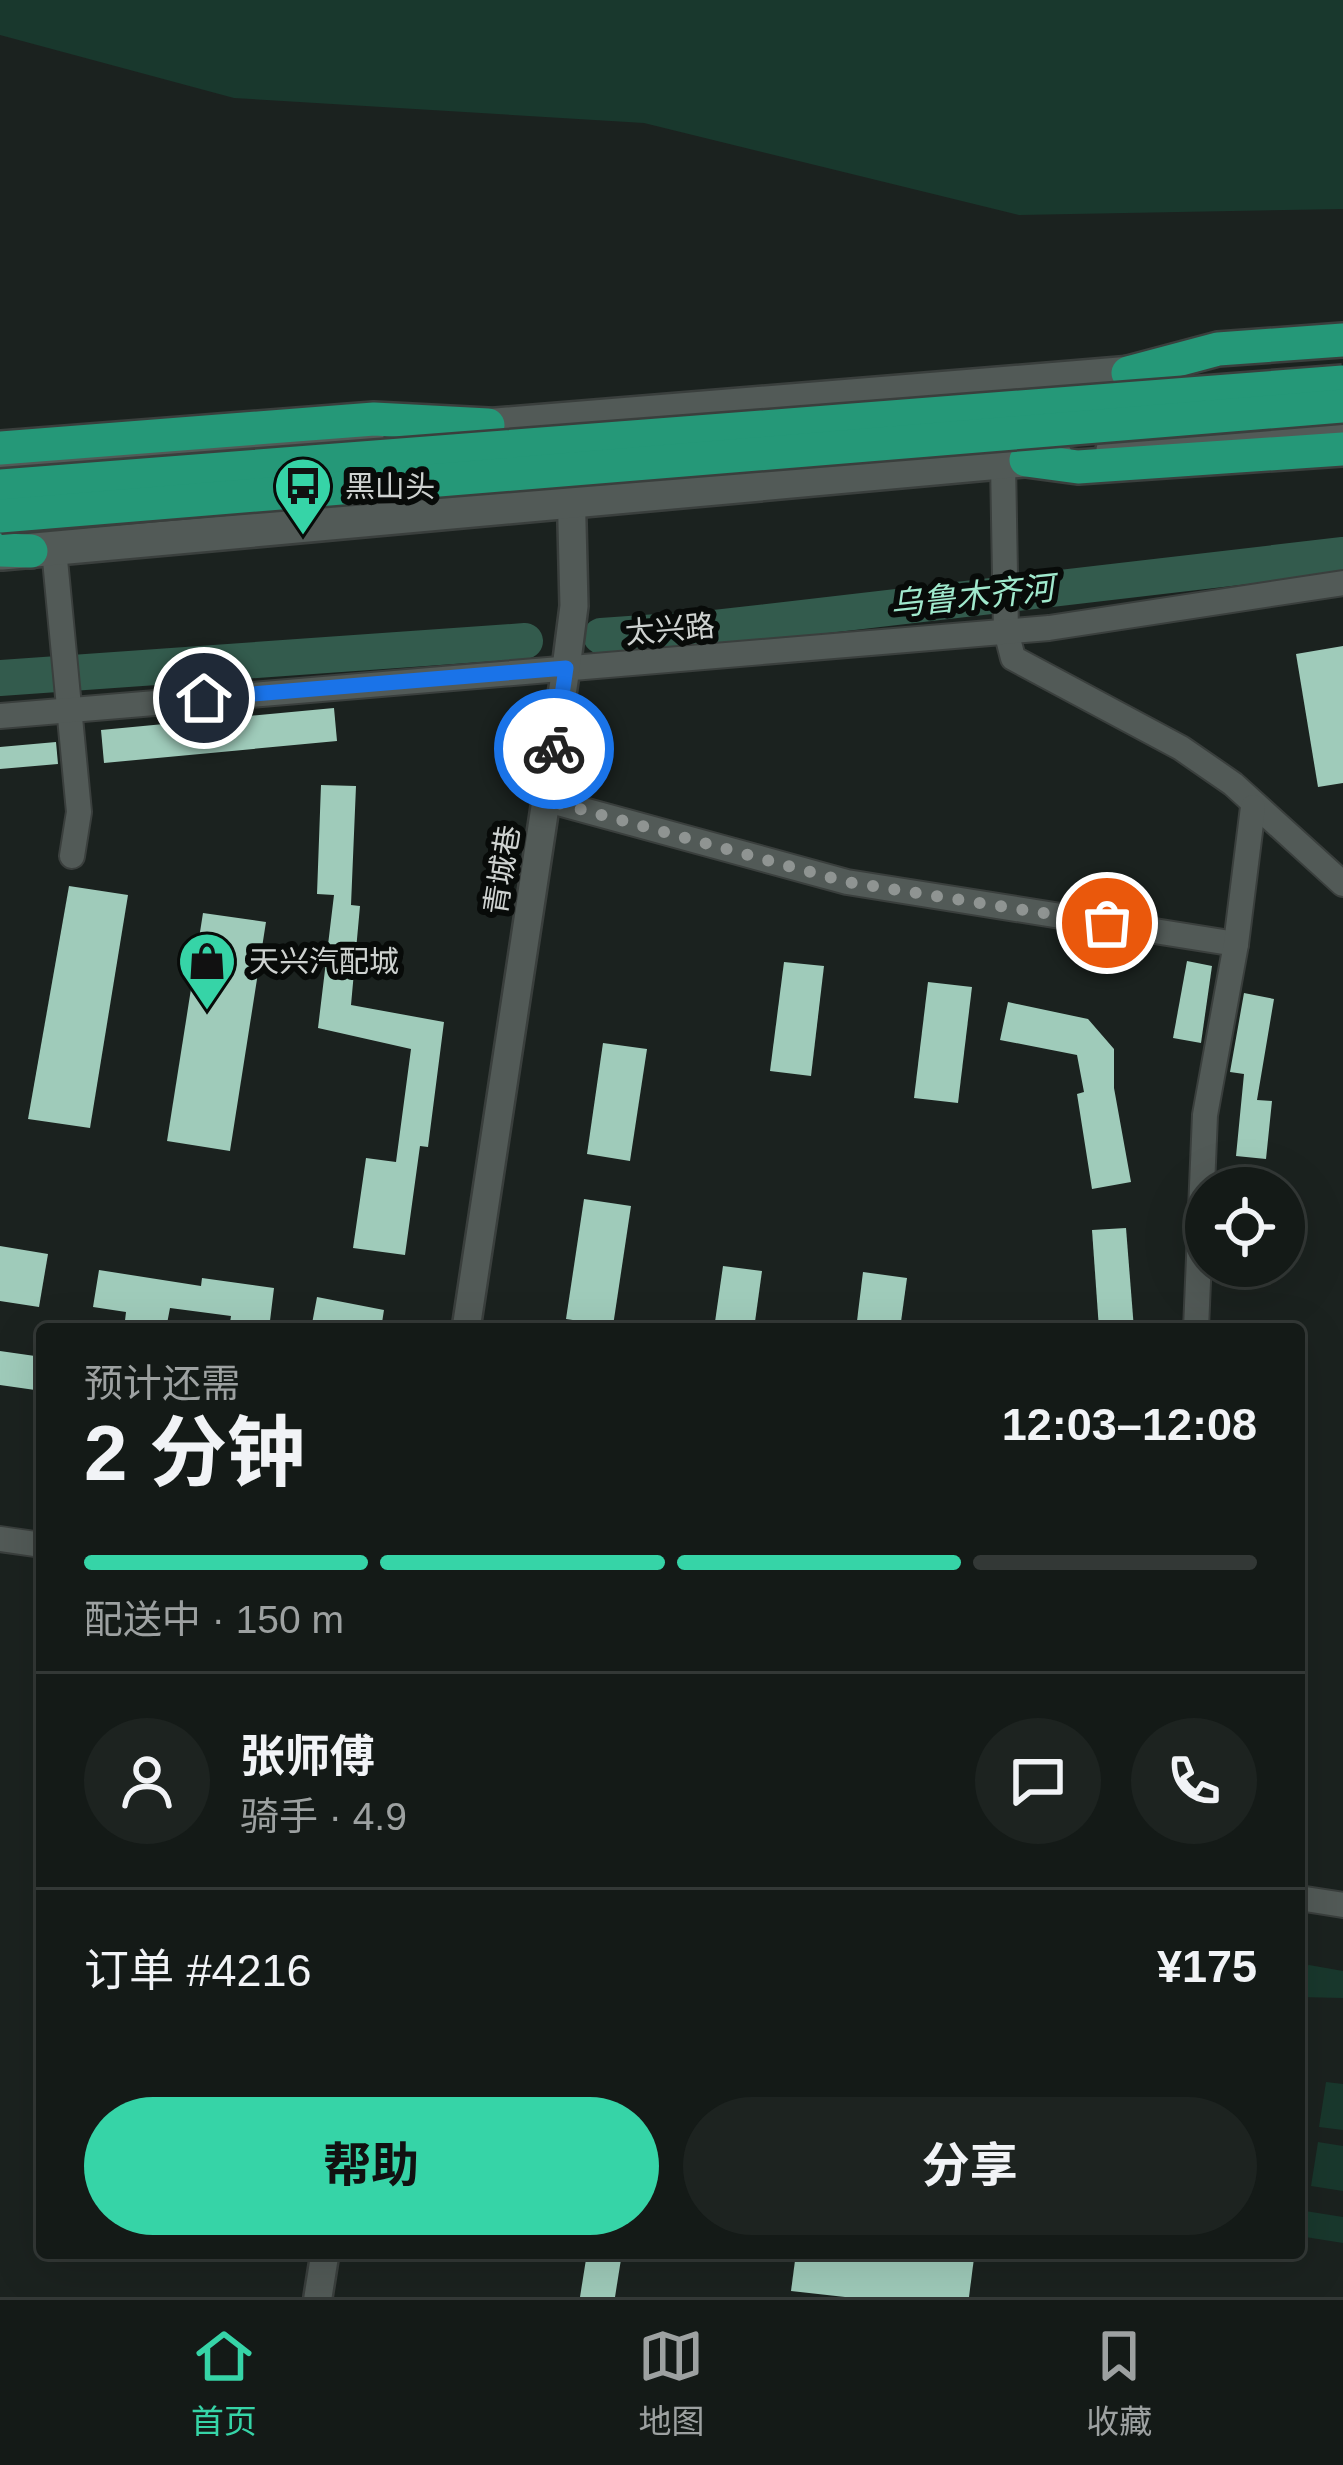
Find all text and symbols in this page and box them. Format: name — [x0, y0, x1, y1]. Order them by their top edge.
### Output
bus stop icon: 黑山头 — [272, 455, 334, 537]
place label: 黑山头 — [345, 470, 435, 503]
water label: 乌鲁木齐河 — [888, 568, 1062, 623]
street label: 太兴路 — [624, 609, 716, 649]
pin — [153, 647, 255, 749]
icon: home — [171, 665, 237, 731]
courier — [494, 689, 614, 809]
icon: bike — [521, 716, 587, 782]
street label: 青城巷 — [479, 823, 525, 917]
pin — [1056, 872, 1158, 974]
icon: bag — [1074, 890, 1140, 956]
shop icon: 天兴汽配城 — [176, 930, 238, 1012]
place label: 天兴汽配城 — [249, 945, 399, 978]
map controls — [1185, 1167, 1305, 1287]
button: locate — [1185, 1167, 1305, 1287]
text: 预计还需 — [84, 1362, 240, 1405]
text: 12:03–12:08 — [1002, 1399, 1257, 1450]
text: 2 分钟 — [84, 1409, 305, 1497]
text: 配送中 · 150 m — [84, 1598, 344, 1641]
button: person — [84, 1718, 210, 1844]
button: chat — [975, 1718, 1101, 1844]
button: phone — [1131, 1718, 1257, 1844]
text: 张师傅 — [240, 1731, 375, 1782]
text: 骑手 · 4.9 — [240, 1795, 407, 1838]
text: ¥175 — [1157, 1941, 1257, 1992]
text: 订单 #4216 — [84, 1945, 312, 1996]
button: 帮助 — [84, 2097, 659, 2235]
button: 分享 — [683, 2097, 1257, 2235]
tab: 首页 — [191, 2323, 257, 2443]
tab: 地图 — [638, 2323, 704, 2443]
tab: 收藏 — [1086, 2323, 1152, 2443]

